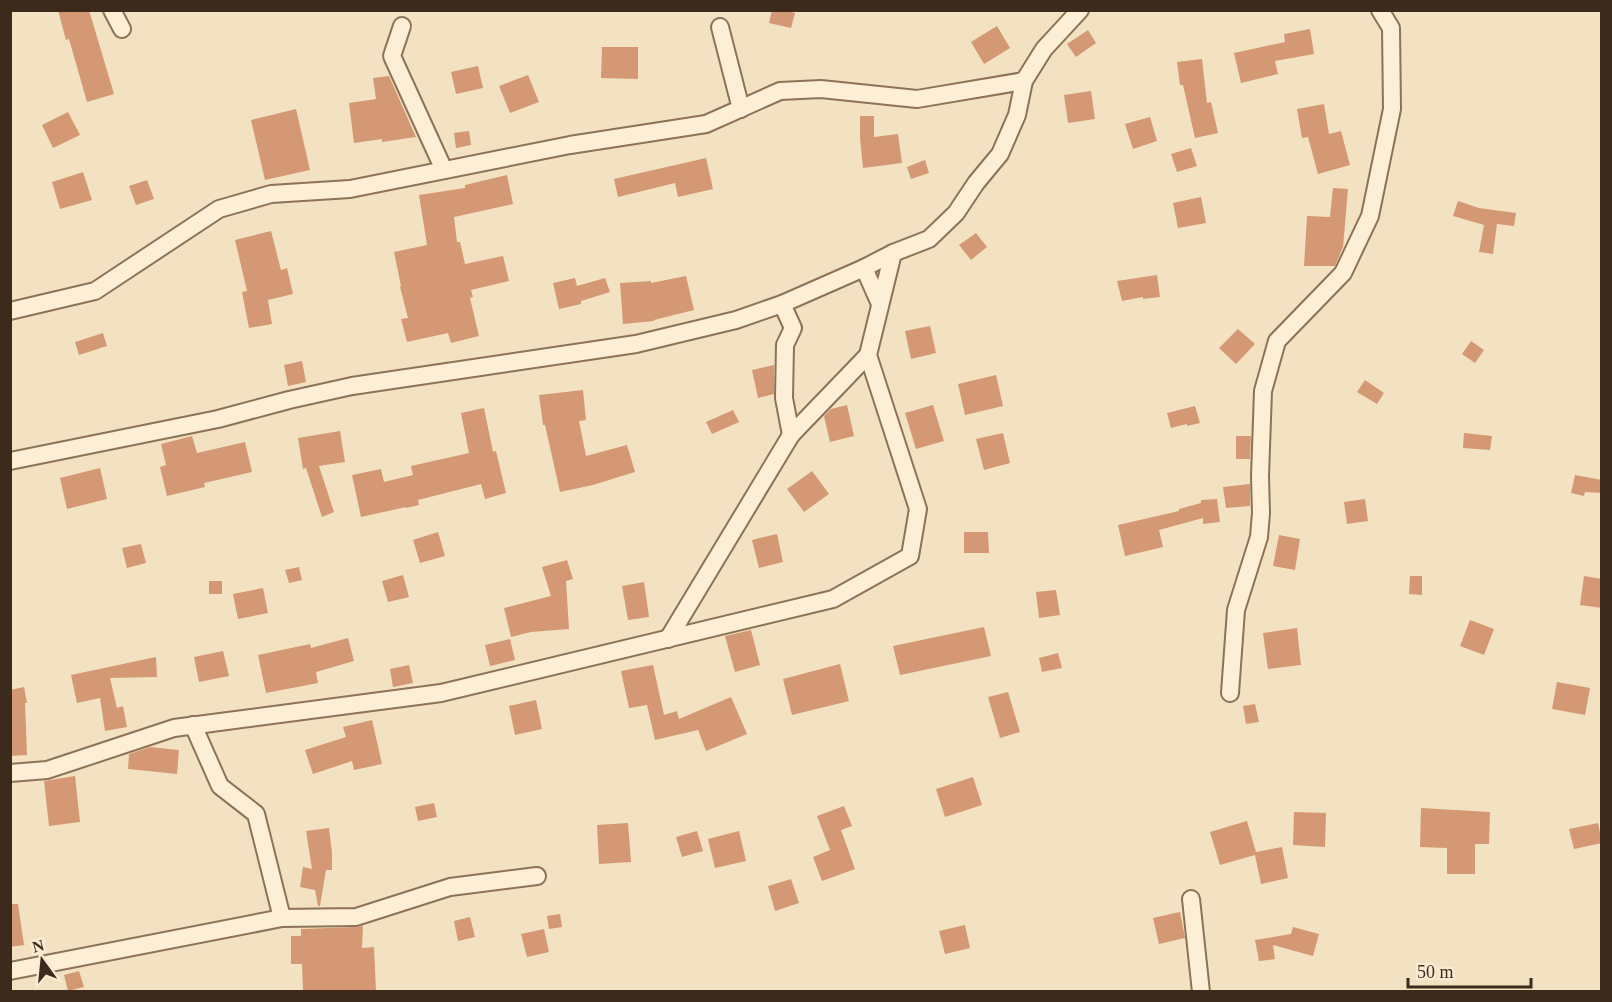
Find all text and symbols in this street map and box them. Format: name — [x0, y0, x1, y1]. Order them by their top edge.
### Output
north arrow — [12, 930, 72, 990]
text: N — [30, 936, 46, 956]
scale bar — [1408, 951, 1531, 989]
text: 50 m — [1417, 962, 1454, 982]

